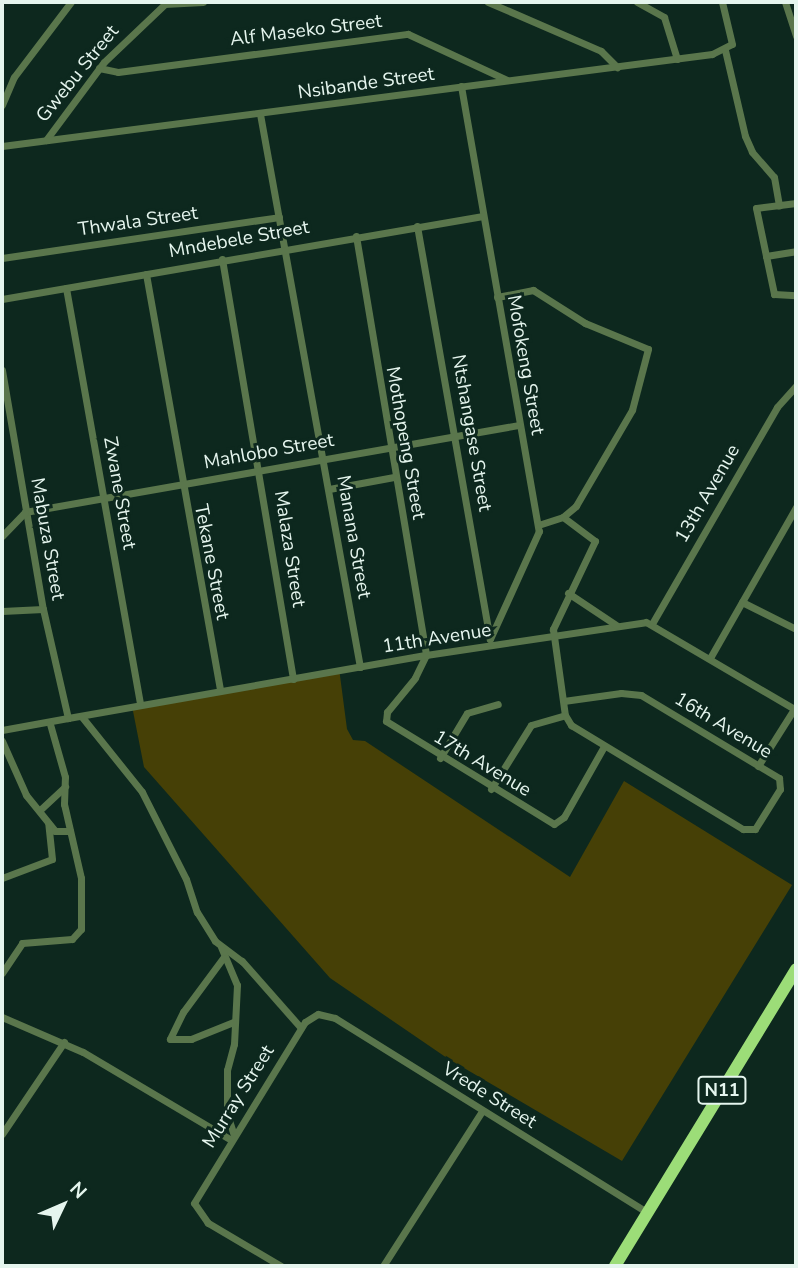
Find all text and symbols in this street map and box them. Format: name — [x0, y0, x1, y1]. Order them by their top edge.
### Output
street label: Alf Maseko Street — [229, 10, 383, 52]
street label: Gwebu Street — [32, 21, 124, 127]
street label: Nsibande Street — [296, 63, 436, 105]
street label: Thwala Street — [77, 202, 199, 242]
street label: Mndebele Street — [167, 216, 311, 264]
street label: Mofokeng Street — [502, 293, 548, 437]
street label: Ntshangase Street — [446, 353, 496, 513]
street label: Mothopeng Street — [380, 365, 430, 521]
street label: Mahlobo Street — [202, 429, 336, 475]
street label: Zwane Street — [98, 435, 140, 551]
street label: 13th Avenue — [671, 441, 745, 547]
street label: Manana Street — [331, 474, 375, 600]
street label: Mabuza Street — [25, 476, 69, 602]
street label: Malaza Street — [269, 489, 309, 609]
street label: Tekane Street — [189, 502, 233, 622]
street label: 11th Avenue — [381, 619, 493, 659]
street label: 16th Avenue — [670, 688, 776, 764]
street label: 17th Avenue — [429, 726, 535, 802]
street label: Murray Street — [198, 1041, 280, 1153]
street label: Vrede Street — [438, 1058, 540, 1134]
road number: N11 — [696, 1076, 748, 1105]
north arrow — [28, 1170, 98, 1240]
text: N — [64, 1176, 92, 1205]

